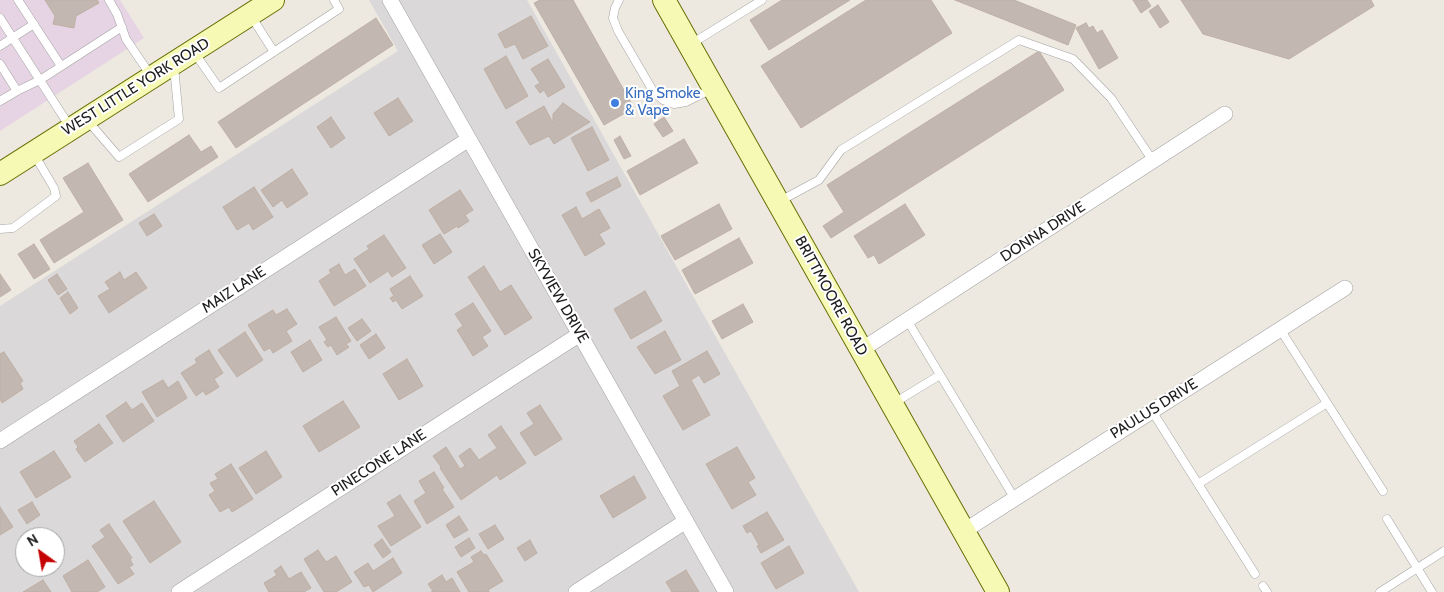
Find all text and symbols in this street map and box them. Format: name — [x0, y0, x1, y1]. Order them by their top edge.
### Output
street label: WEST LITTLE YORK ROAD — [59, 34, 213, 140]
place label: King Smoke & Vape — [625, 85, 700, 120]
marker: King Smoke & Vape — [609, 97, 621, 109]
street label: DONNA DRIVE — [997, 198, 1089, 266]
street label: BRITTMOORE ROAD — [791, 233, 871, 359]
street label: SKYVIEW DRIVE — [524, 246, 592, 346]
street label: MAIZ LANE — [199, 263, 269, 317]
street label: PAULUS DRIVE — [1107, 375, 1201, 443]
street label: PINECONE LANE — [328, 426, 430, 500]
north arrow — [15, 527, 65, 577]
text: N — [24, 530, 42, 550]

